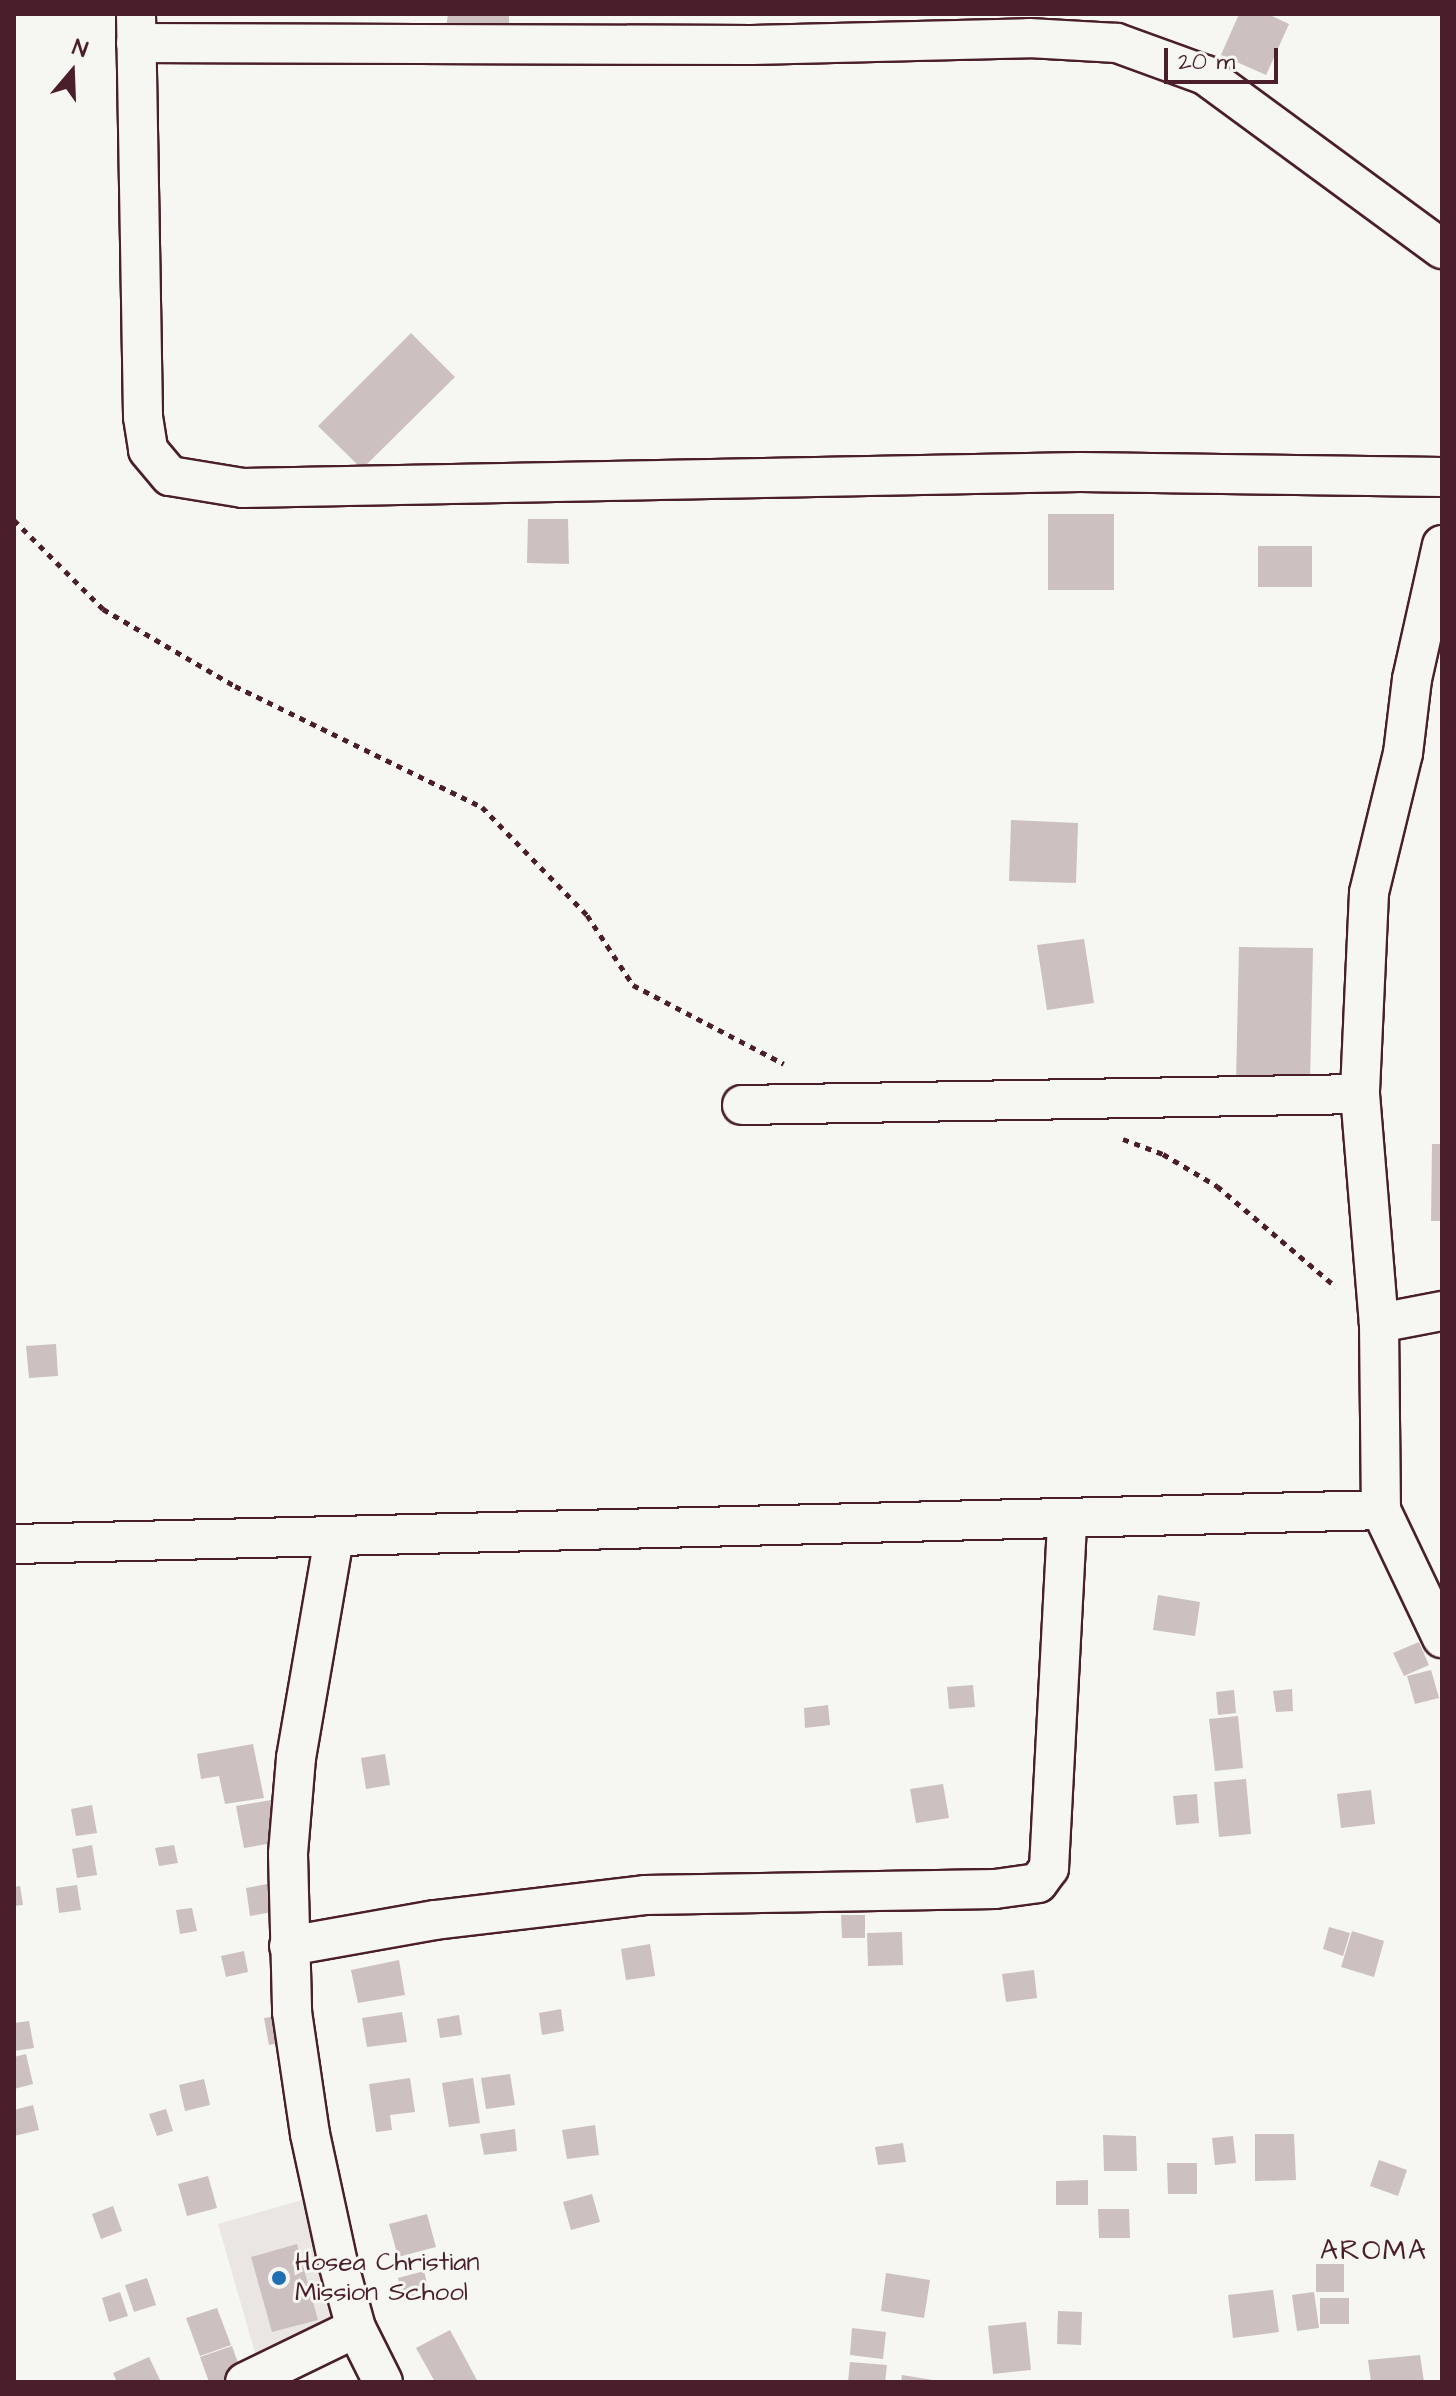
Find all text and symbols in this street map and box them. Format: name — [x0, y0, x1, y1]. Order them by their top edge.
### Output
north arrow — [32, 32, 112, 112]
text: N — [68, 32, 92, 66]
scale bar — [1168, 32, 1282, 82]
text: 20 m — [1178, 45, 1235, 79]
district label: AROMA — [1320, 2234, 1428, 2268]
place label: Hosea Christian Mission School — [295, 2247, 479, 2308]
marker: Hosea Christian Mission School — [270, 2269, 288, 2287]

